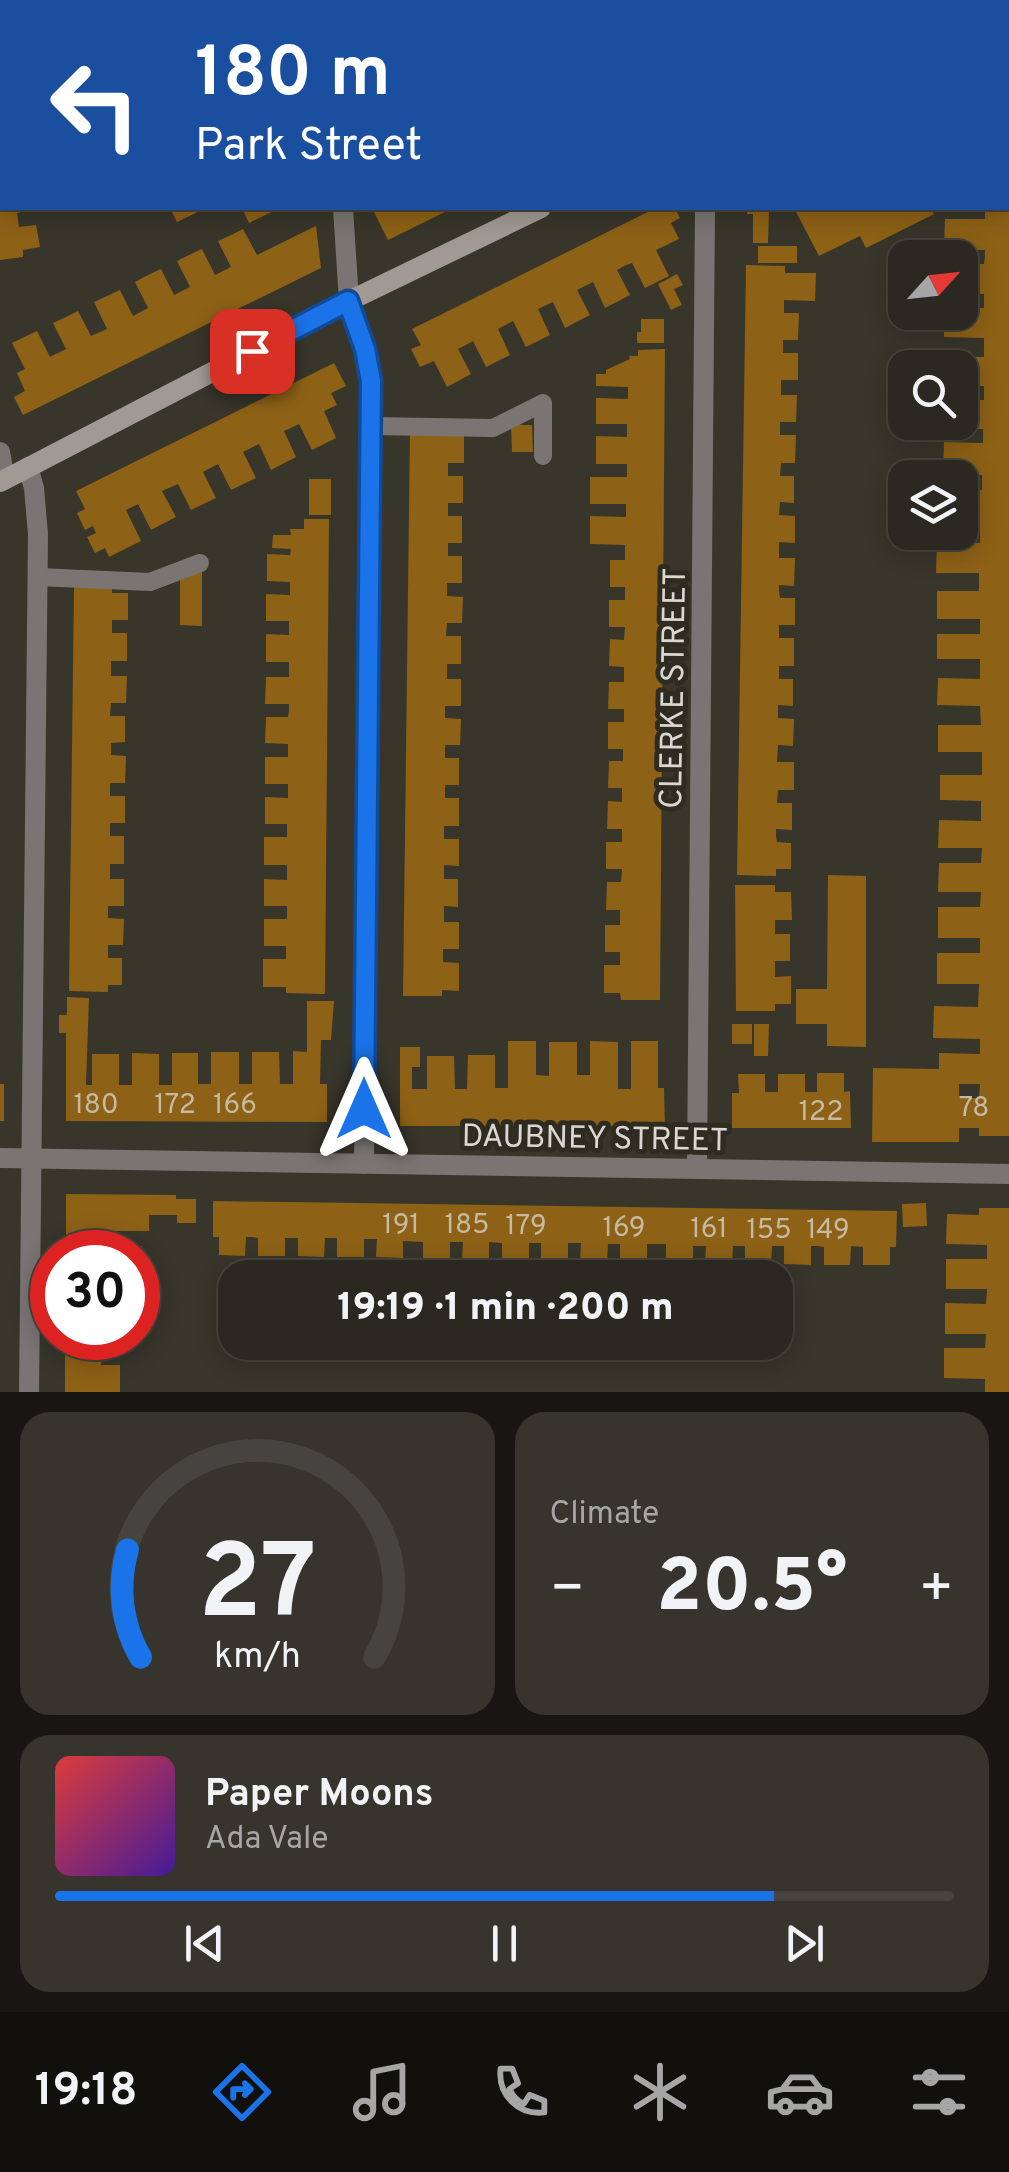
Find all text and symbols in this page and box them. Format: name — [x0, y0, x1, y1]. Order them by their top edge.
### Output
text: 180 m — [195, 32, 391, 121]
icon: left — [30, 40, 160, 170]
text: Park Street — [195, 119, 422, 176]
north arrow — [888, 240, 978, 330]
map controls — [888, 240, 978, 550]
pin — [210, 309, 295, 394]
icon: arrive — [225, 324, 280, 379]
button: search — [888, 350, 978, 440]
button: layers — [888, 460, 978, 550]
street label: CLERKE STREET — [653, 567, 697, 809]
position arrow — [312, 1057, 416, 1161]
house number: 180 — [73, 1088, 119, 1124]
house number: 172 — [154, 1088, 196, 1124]
house number: 166 — [213, 1088, 257, 1124]
house number: 78 — [959, 1091, 989, 1127]
house number: 122 — [799, 1095, 843, 1131]
street label: DAUBNEY STREET — [461, 1118, 729, 1162]
house number: 191 — [382, 1208, 420, 1244]
house number: 185 — [445, 1208, 489, 1244]
house number: 179 — [505, 1209, 547, 1245]
house number: 169 — [603, 1211, 645, 1247]
house number: 161 — [690, 1212, 728, 1248]
house number: 155 — [746, 1213, 792, 1249]
house number: 149 — [806, 1213, 850, 1249]
speed limit sign: 30 — [30, 1230, 160, 1360]
text: 19:19 · 1 min · 200 m — [337, 1285, 674, 1334]
text: Climate — [550, 1495, 659, 1535]
text: 27 — [198, 1523, 316, 1655]
text: 20.5° — [656, 1543, 847, 1638]
text: − — [550, 1556, 585, 1626]
text: + — [919, 1556, 954, 1626]
text: km/h — [214, 1635, 301, 1681]
text: Paper Moons — [205, 1771, 434, 1820]
text: Ada Vale — [205, 1820, 329, 1860]
icon: previous — [177, 1916, 232, 1971]
icon: pause — [477, 1916, 532, 1971]
icon: next — [777, 1916, 832, 1971]
icon: directions — [207, 2057, 277, 2127]
icon: music — [347, 2057, 417, 2127]
icon: phone — [486, 2057, 556, 2127]
icon: climate — [625, 2057, 695, 2127]
icon: car — [765, 2057, 835, 2127]
icon: filters — [904, 2057, 974, 2127]
text: 19:18 — [35, 2064, 138, 2121]

